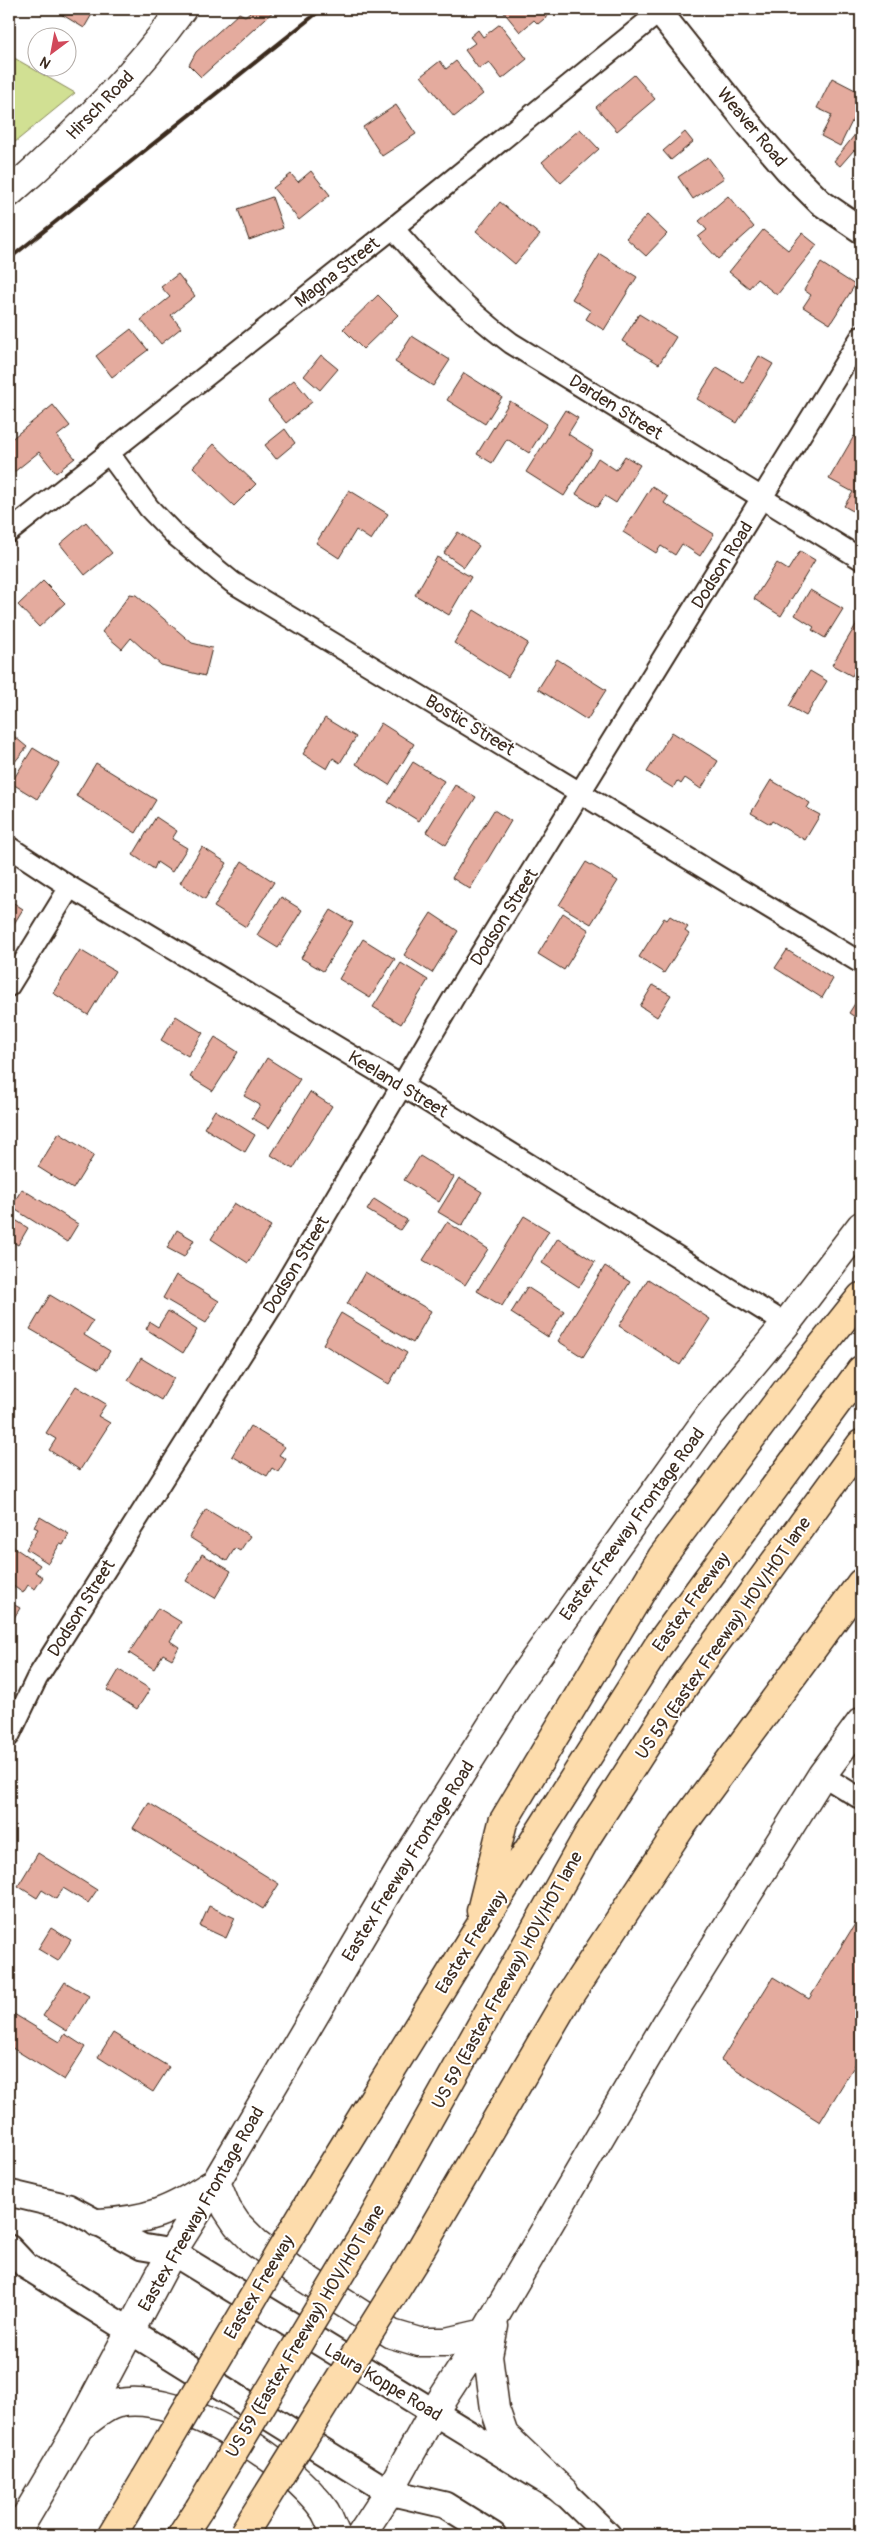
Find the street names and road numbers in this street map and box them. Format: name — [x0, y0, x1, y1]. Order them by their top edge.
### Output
street label: Hirsch Road — [62, 66, 139, 145]
street label: Weaver Road — [712, 83, 792, 172]
street label: Magna Street — [290, 232, 385, 313]
street label: Darden Street — [565, 370, 667, 446]
street label: Dodson Road — [687, 517, 758, 613]
street label: Bostic Street — [421, 690, 519, 761]
street label: Dodson Street — [465, 864, 544, 970]
street label: Keeland Street — [344, 1046, 452, 1124]
street label: Dodson Street — [258, 1211, 335, 1318]
street label: Eastex Freeway Frontage Road — [555, 1424, 709, 1624]
street label: US 59 (Eastex Freeway) HOV/HOT lane — [631, 1512, 816, 1764]
street label: Eastex Freeway — [648, 1548, 734, 1656]
street label: Dodson Street — [42, 1555, 121, 1661]
street label: Eastex Freeway Frontage Road — [337, 1757, 479, 1965]
street label: US 59 (Eastex Freeway) HOV/HOT lane — [427, 1847, 588, 2113]
street label: Eastex Freeway — [431, 1886, 511, 1998]
street label: Eastex Freeway Frontage Road — [133, 2103, 269, 2315]
street label: US 59 (Eastex Freeway) HOV/HOT lane — [221, 2201, 390, 2462]
street label: Eastex Freeway — [219, 2231, 299, 2343]
street label: Laura Koppe Road — [320, 2338, 446, 2427]

